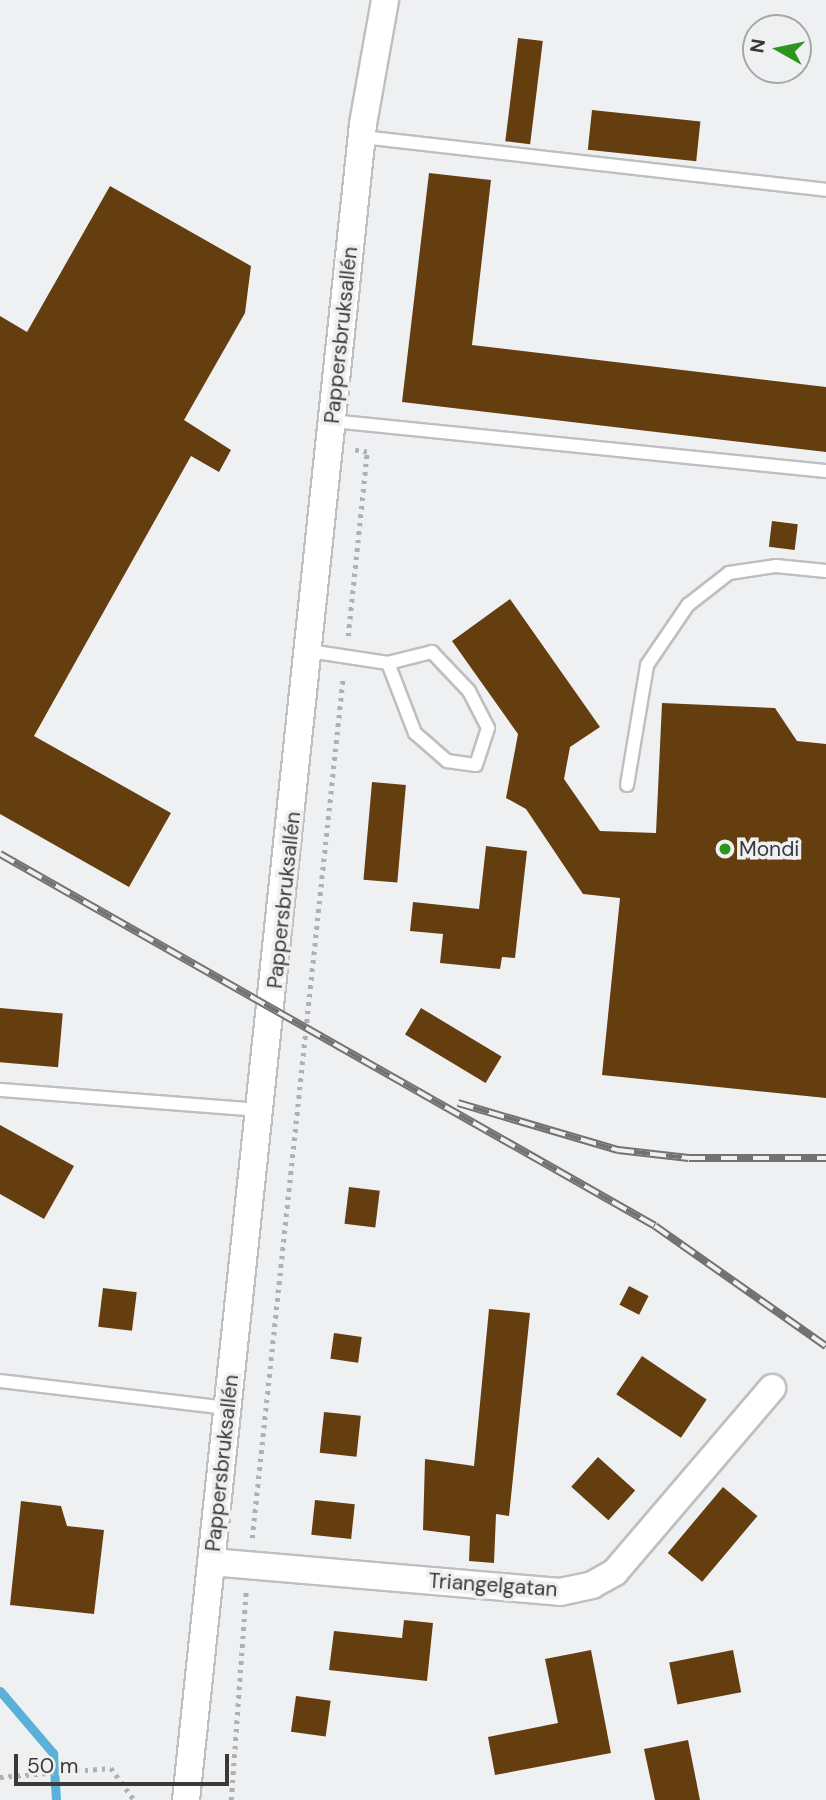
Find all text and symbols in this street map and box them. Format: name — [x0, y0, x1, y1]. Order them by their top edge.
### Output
north arrow — [742, 14, 812, 84]
text: N — [744, 37, 771, 55]
street label: Pappersbruksallén — [319, 245, 363, 425]
street label: Pappersbruksallén — [262, 810, 306, 990]
place label: Mondi — [739, 836, 799, 862]
marker: Mondi — [717, 841, 733, 857]
street label: Pappersbruksallén — [200, 1373, 244, 1553]
street label: Triangelgatan — [428, 1568, 558, 1602]
scale bar — [18, 1741, 233, 1785]
text: 50 m — [27, 1752, 78, 1780]

